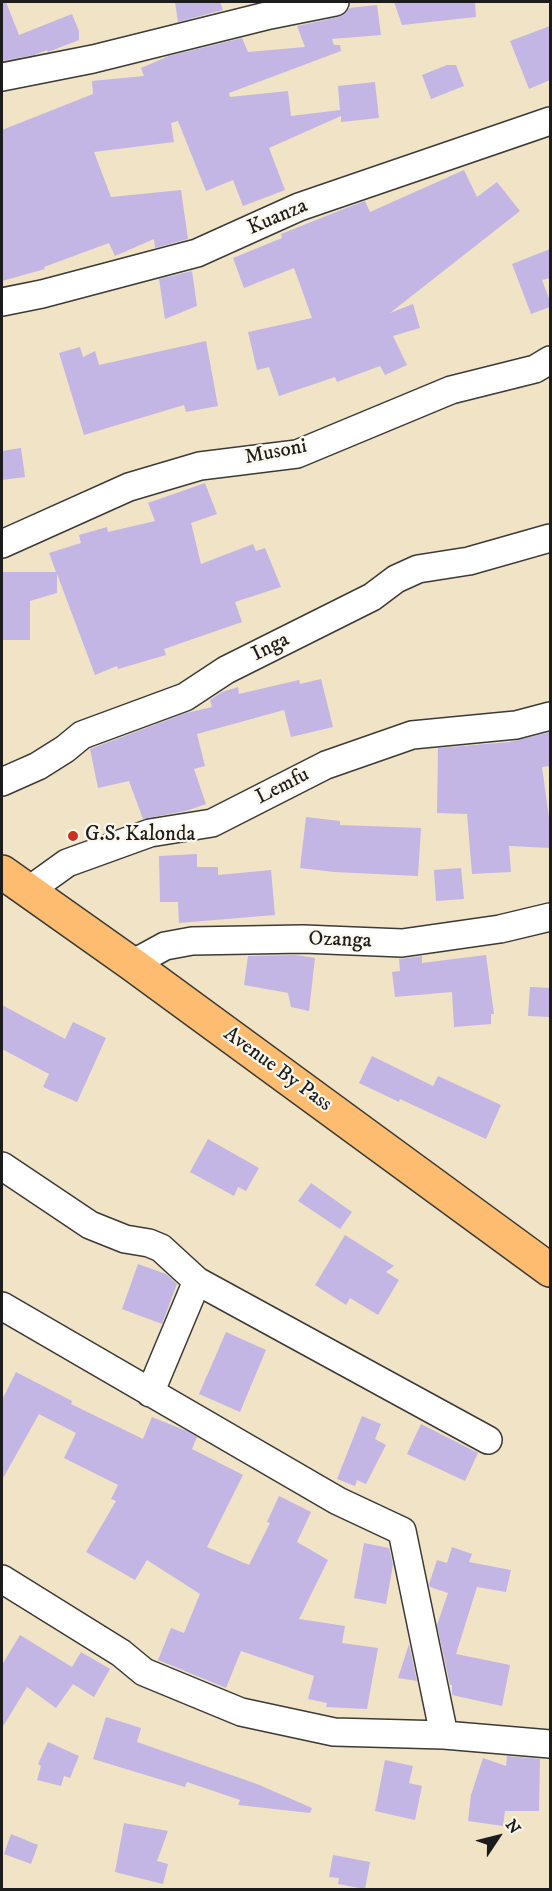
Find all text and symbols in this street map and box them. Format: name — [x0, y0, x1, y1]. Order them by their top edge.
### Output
street label: Kuanza — [244, 194, 312, 242]
street label: Musoni — [243, 435, 309, 471]
street label: Inga — [248, 628, 294, 668]
street label: Lemfu — [252, 763, 314, 811]
place label: G.S. Kalonda — [85, 823, 195, 849]
marker: G.S. Kalonda — [66, 829, 80, 843]
street label: Ozanga — [308, 927, 372, 955]
street label: Avenue By Pass — [218, 1022, 336, 1118]
north arrow — [468, 1807, 528, 1867]
text: N — [501, 1816, 525, 1838]

